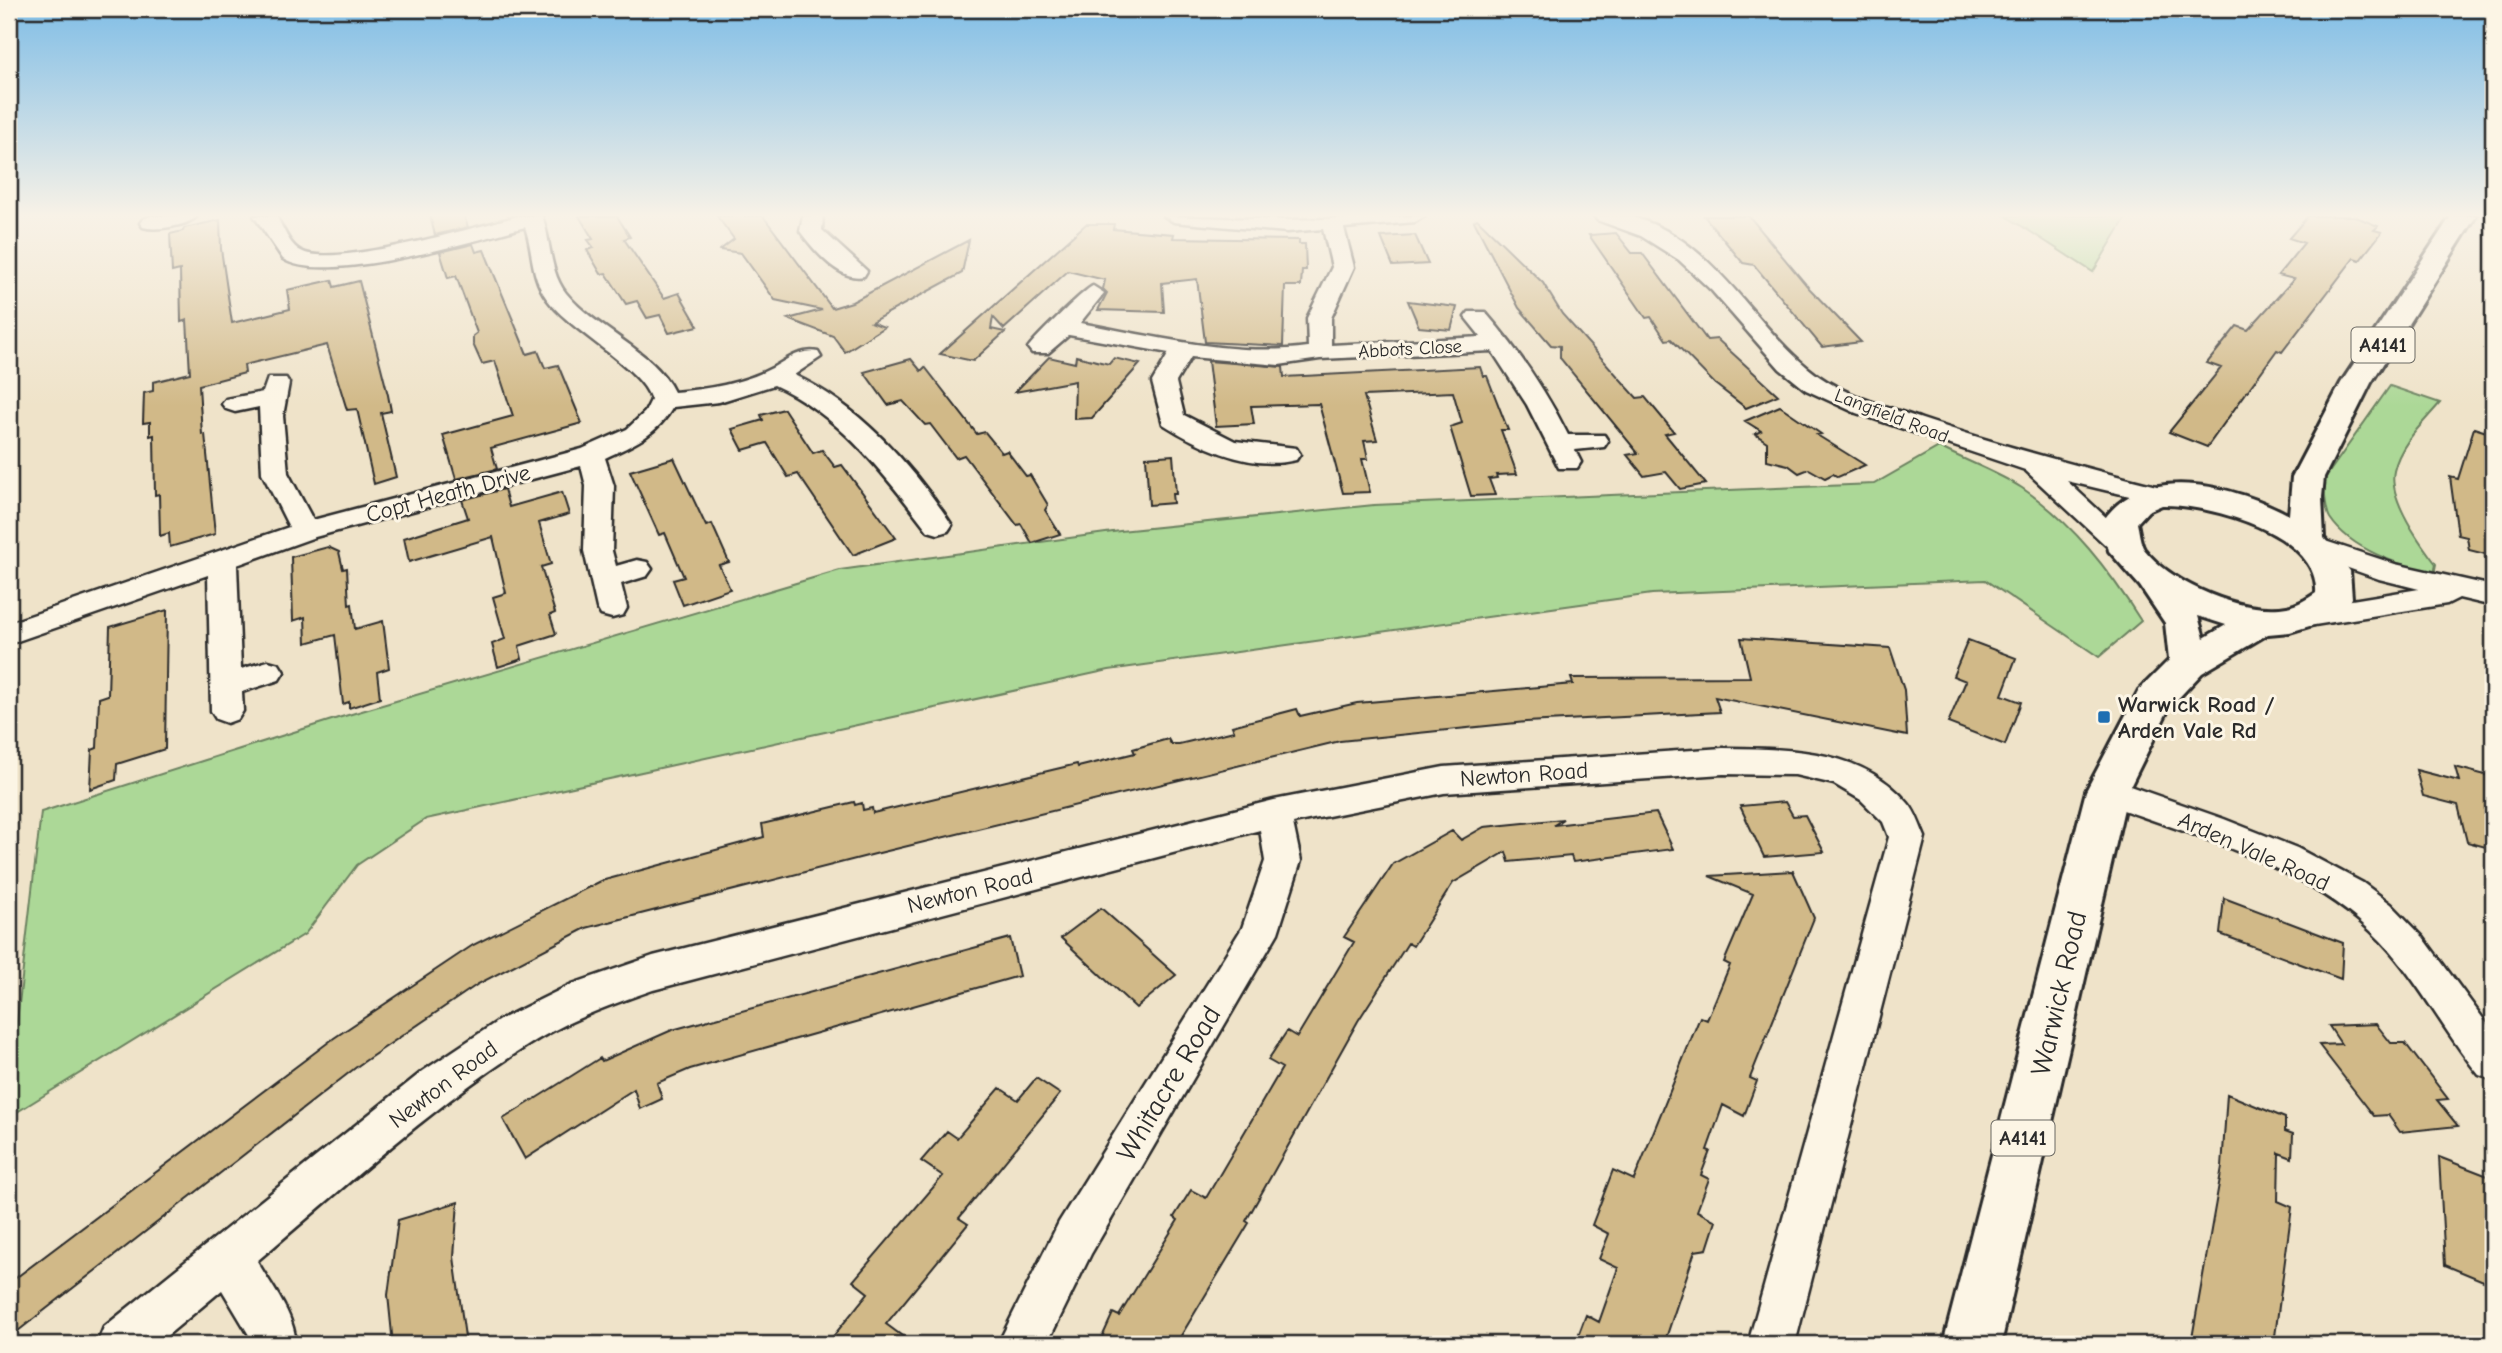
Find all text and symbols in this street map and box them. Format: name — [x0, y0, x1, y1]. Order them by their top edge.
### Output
road number: A4141 — [2352, 328, 2414, 362]
street label: Abbots Close — [1358, 335, 1463, 363]
street label: Langfield Road — [1832, 384, 1952, 448]
street label: Copt Heath Drive — [363, 459, 533, 528]
place label: Warwick Road / Arden Vale Rd — [2118, 691, 2275, 744]
marker: Warwick Road / Arden Vale Rd — [2096, 709, 2112, 725]
street label: Newton Road — [1459, 757, 1589, 792]
street label: Arden Vale Road — [2174, 806, 2334, 897]
street label: Newton Road — [904, 862, 1036, 919]
street label: Warwick Road — [2025, 908, 2093, 1079]
street label: Whitacre Road — [1110, 1000, 1228, 1167]
street label: Newton Road — [384, 1035, 503, 1134]
road number: A4141 — [1992, 1120, 2054, 1156]

